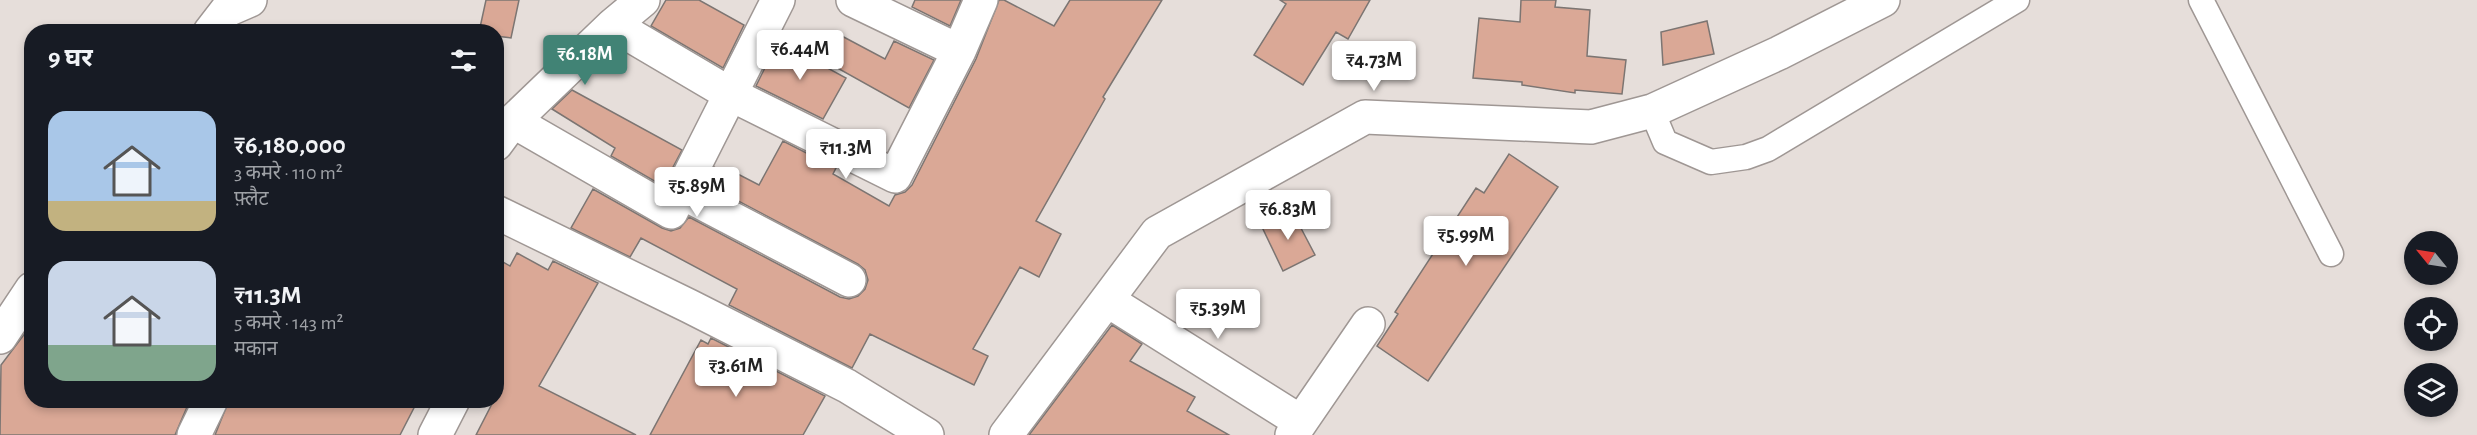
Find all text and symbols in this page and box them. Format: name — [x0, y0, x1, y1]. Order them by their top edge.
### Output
pin: ₹6.44M — [751, 30, 849, 81]
pin: ₹6.18M — [536, 35, 634, 86]
text: ₹6.44M — [771, 39, 829, 59]
pin: ₹4.73M — [1325, 41, 1423, 92]
icon: filters — [447, 44, 480, 77]
text: ₹6.18M — [557, 44, 613, 64]
text: 9 घर — [48, 45, 93, 71]
text: ₹4.73M — [1346, 50, 1402, 70]
pin: ₹11.3M — [797, 129, 895, 180]
text: ₹6,180,000 — [234, 132, 346, 158]
icon: home — [96, 135, 168, 207]
text: ₹11.3M — [820, 138, 872, 158]
text: 3 कमरे · 110 m² — [234, 163, 343, 183]
pin: ₹5.89M — [648, 167, 746, 218]
text: ₹5.89M — [668, 176, 726, 196]
text: फ़्लैट — [234, 189, 269, 209]
pin: ₹6.83M — [1239, 190, 1337, 241]
text: ₹6.83M — [1259, 199, 1317, 219]
pin: ₹5.99M — [1417, 216, 1515, 267]
text: ₹5.99M — [1438, 225, 1494, 245]
north arrow — [2404, 231, 2458, 285]
map controls — [2404, 231, 2458, 417]
text: ₹11.3M — [234, 282, 302, 308]
icon: home — [96, 285, 168, 357]
pin: ₹5.39M — [1169, 289, 1267, 340]
button: locate — [2404, 297, 2458, 351]
text: ₹5.39M — [1190, 298, 1246, 318]
text: 5 कमरे · 143 m² — [234, 313, 343, 333]
text: मकान — [234, 339, 278, 359]
pin: ₹3.61M — [687, 347, 785, 398]
text: ₹3.61M — [709, 356, 763, 376]
button: layers — [2404, 363, 2458, 417]

